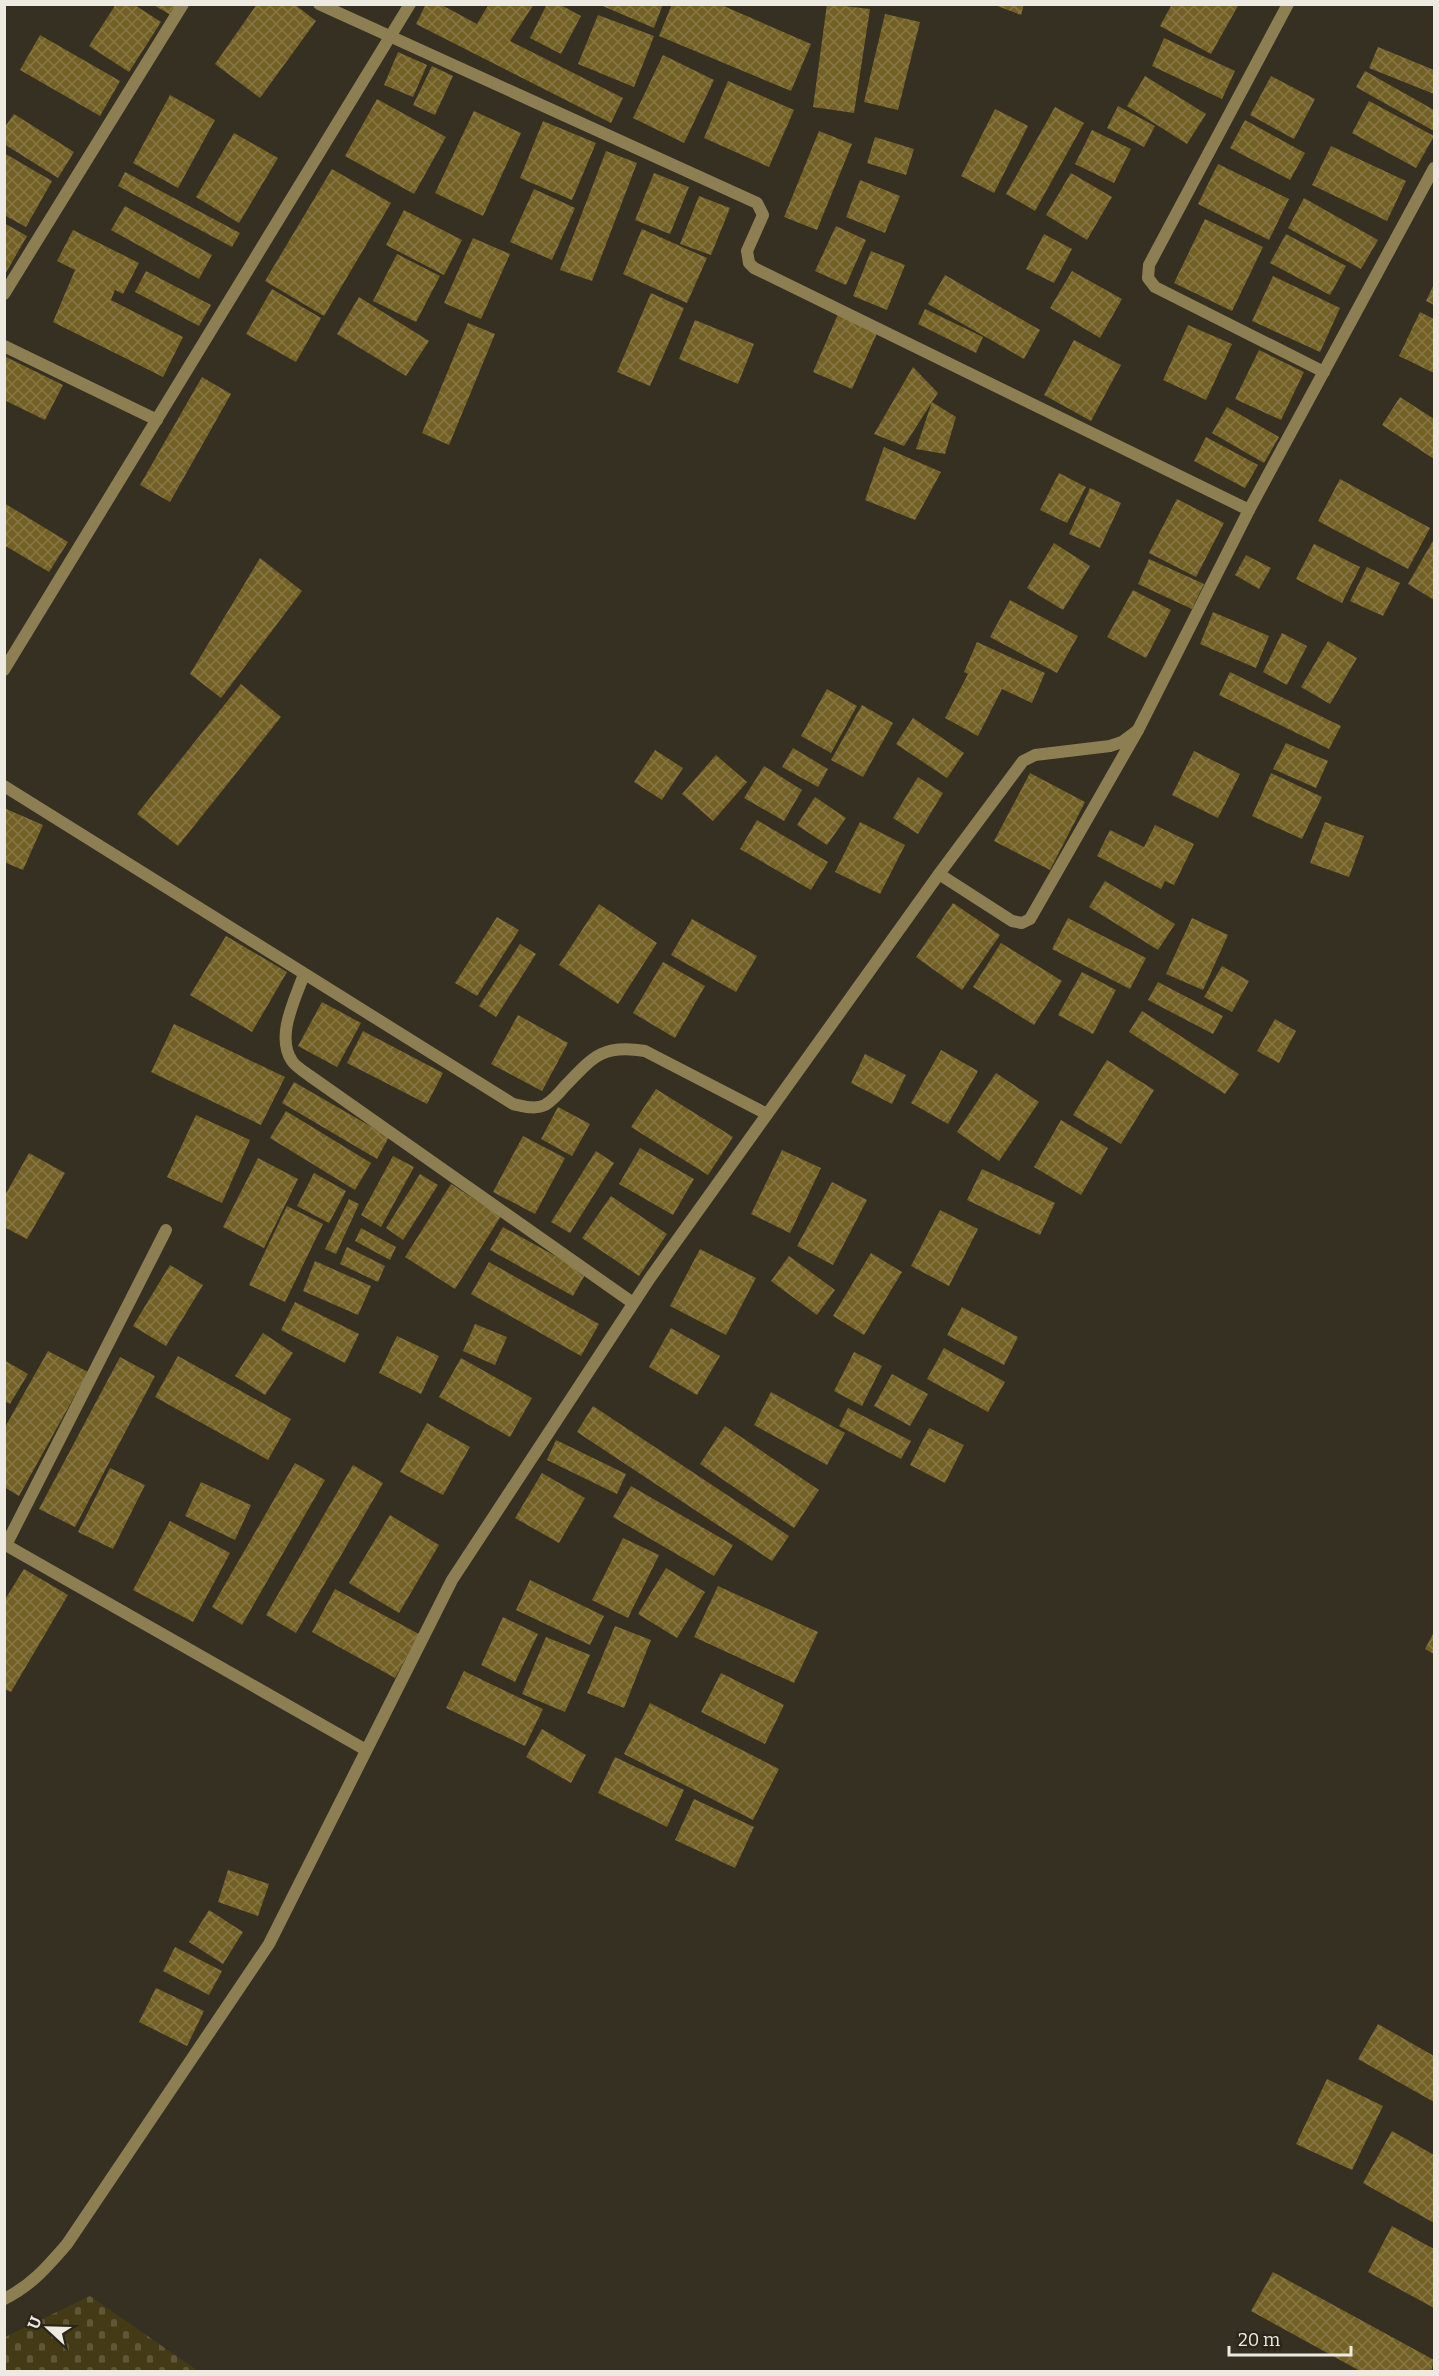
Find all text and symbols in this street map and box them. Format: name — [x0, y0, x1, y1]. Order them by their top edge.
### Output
north arrow — [18, 2298, 78, 2358]
text: U — [24, 2313, 46, 2332]
scale bar — [1229, 2319, 1350, 2357]
text: 20 m — [1238, 2329, 1280, 2351]

